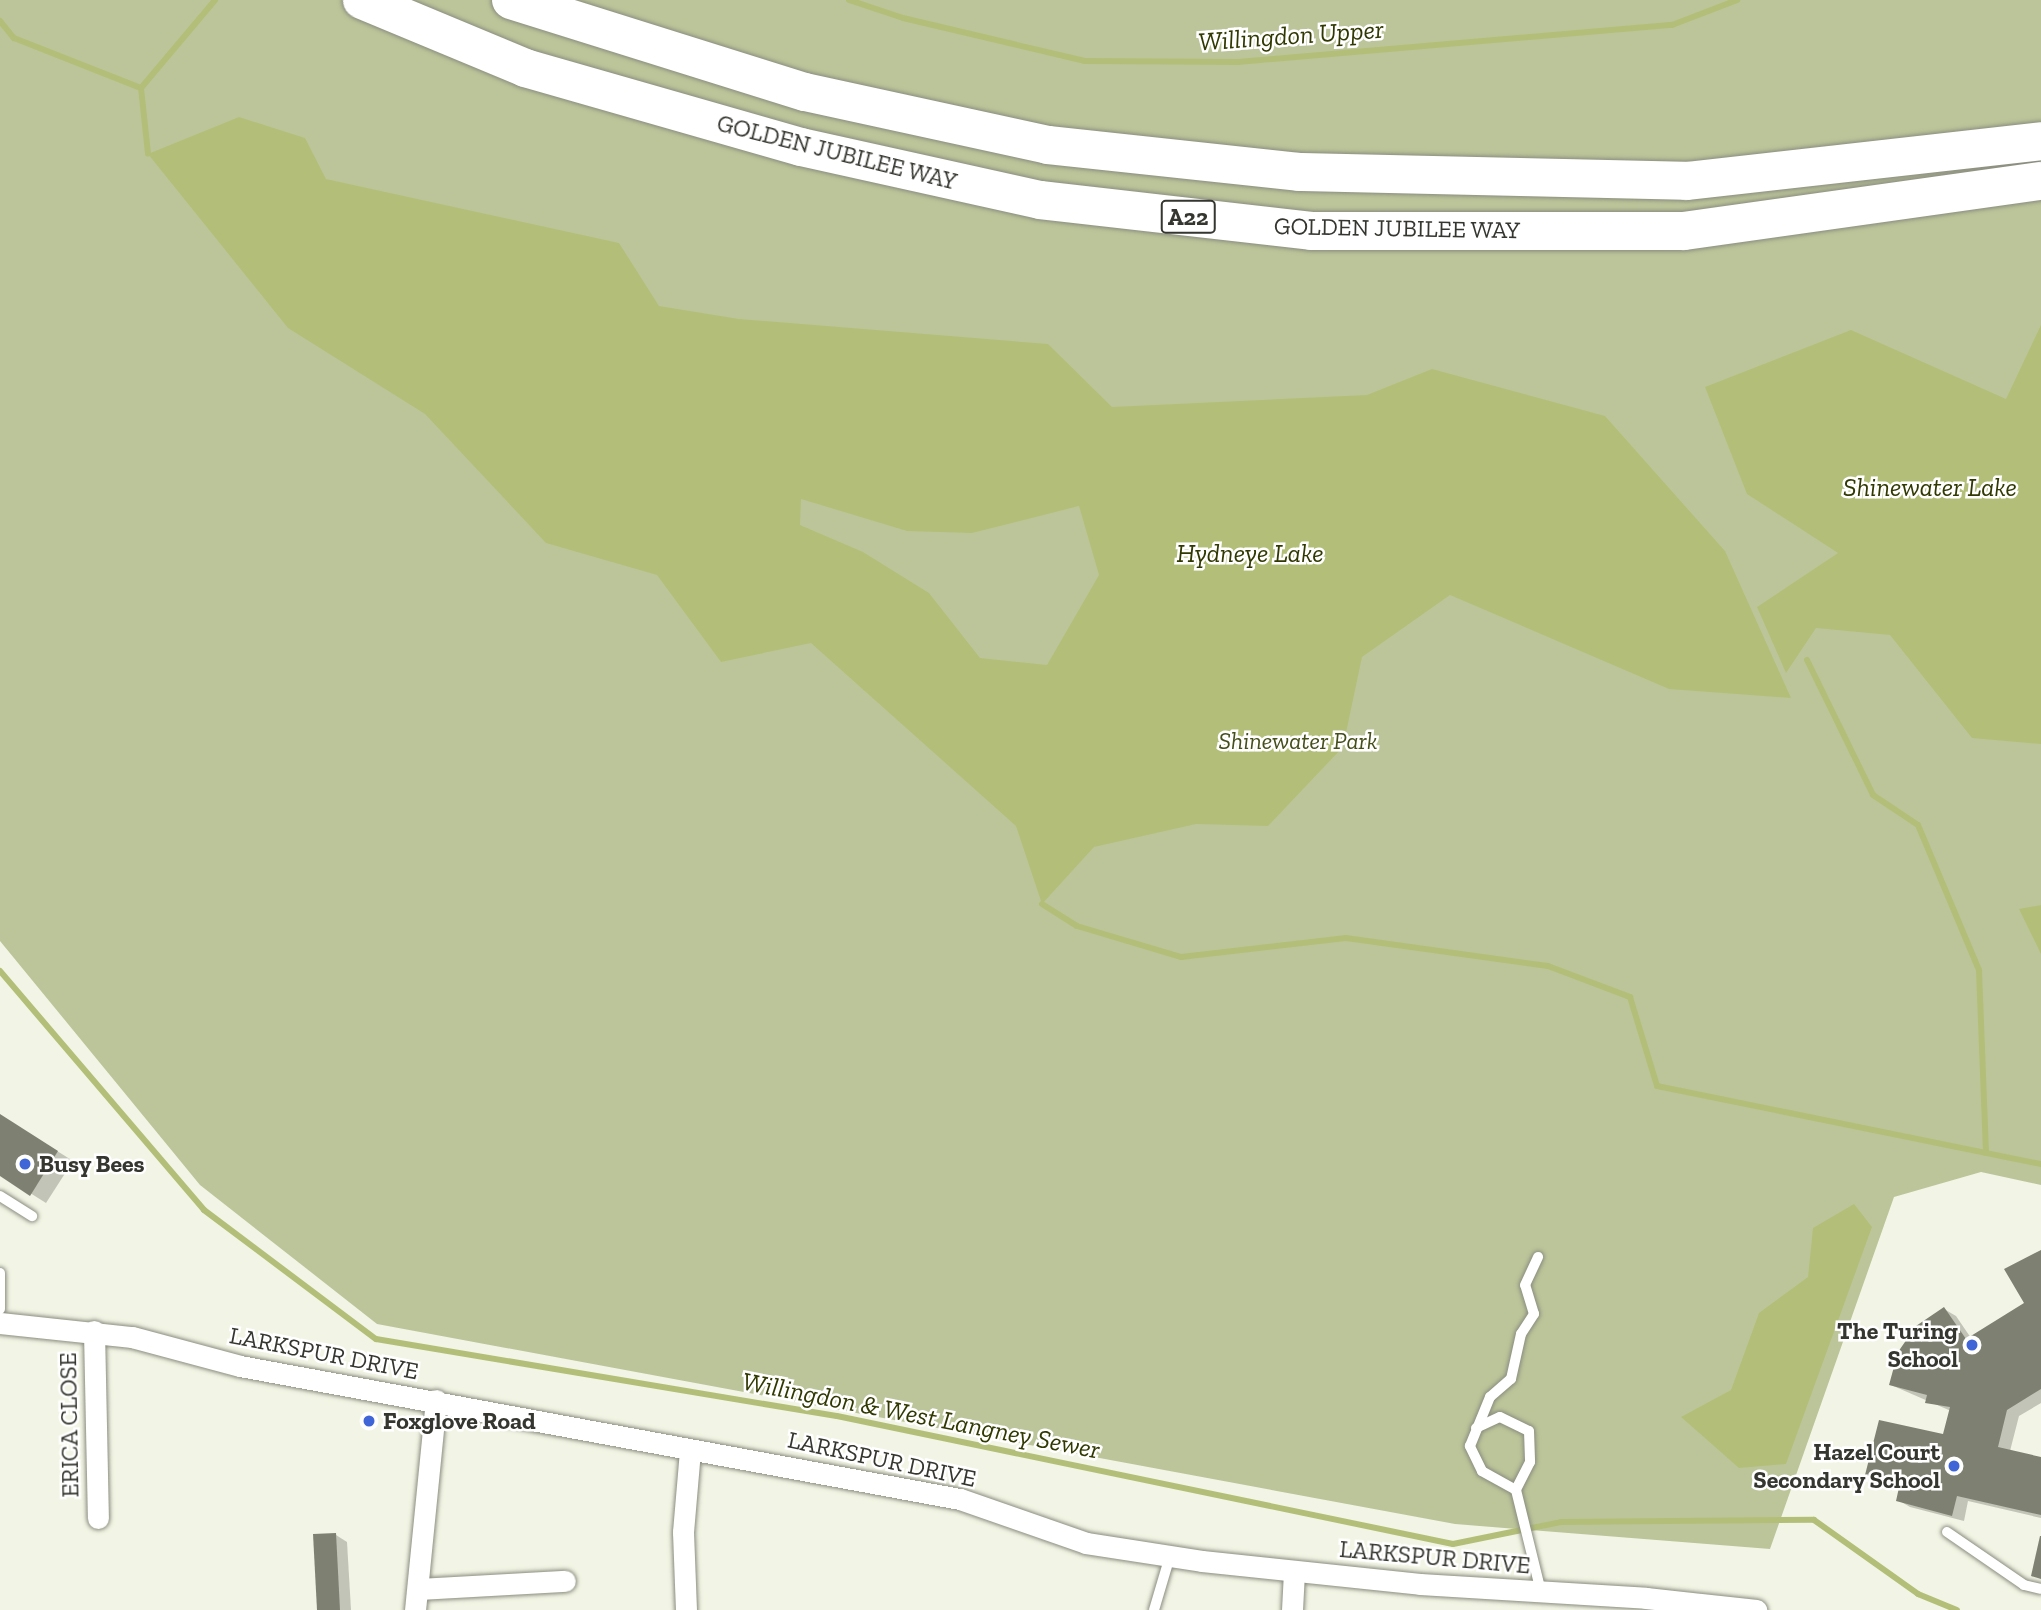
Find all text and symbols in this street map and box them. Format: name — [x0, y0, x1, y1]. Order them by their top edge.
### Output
water label: Willingdon Upper — [1197, 14, 1385, 58]
street label: GOLDEN JUBILEE WAY — [714, 108, 960, 196]
road number: A22 — [1160, 198, 1216, 236]
street label: GOLDEN JUBILEE WAY — [1273, 211, 1521, 245]
water label: Shinewater Lake — [1843, 472, 2017, 504]
water label: Hydneye Lake — [1176, 538, 1324, 570]
park label: Shinewater Park — [1218, 727, 1378, 755]
place label: Busy Bees — [39, 1150, 145, 1178]
marker: Busy Bees — [17, 1156, 33, 1172]
place label: The Turing School — [1837, 1317, 1958, 1373]
street label: LARKSPUR DRIVE — [227, 1321, 421, 1385]
marker: The Turing School — [1964, 1337, 1980, 1353]
street label: ERICA CLOSE — [53, 1352, 85, 1498]
water label: Willingdon & West Langney Sewer — [739, 1366, 1103, 1466]
place label: Foxglove Road — [383, 1407, 536, 1435]
marker: Foxglove Road — [361, 1413, 377, 1429]
street label: LARKSPUR DRIVE — [785, 1425, 979, 1493]
place label: Hazel Court Secondary School — [1753, 1438, 1940, 1494]
marker: Hazel Court Secondary School — [1946, 1458, 1962, 1474]
street label: LARKSPUR DRIVE — [1338, 1534, 1532, 1580]

